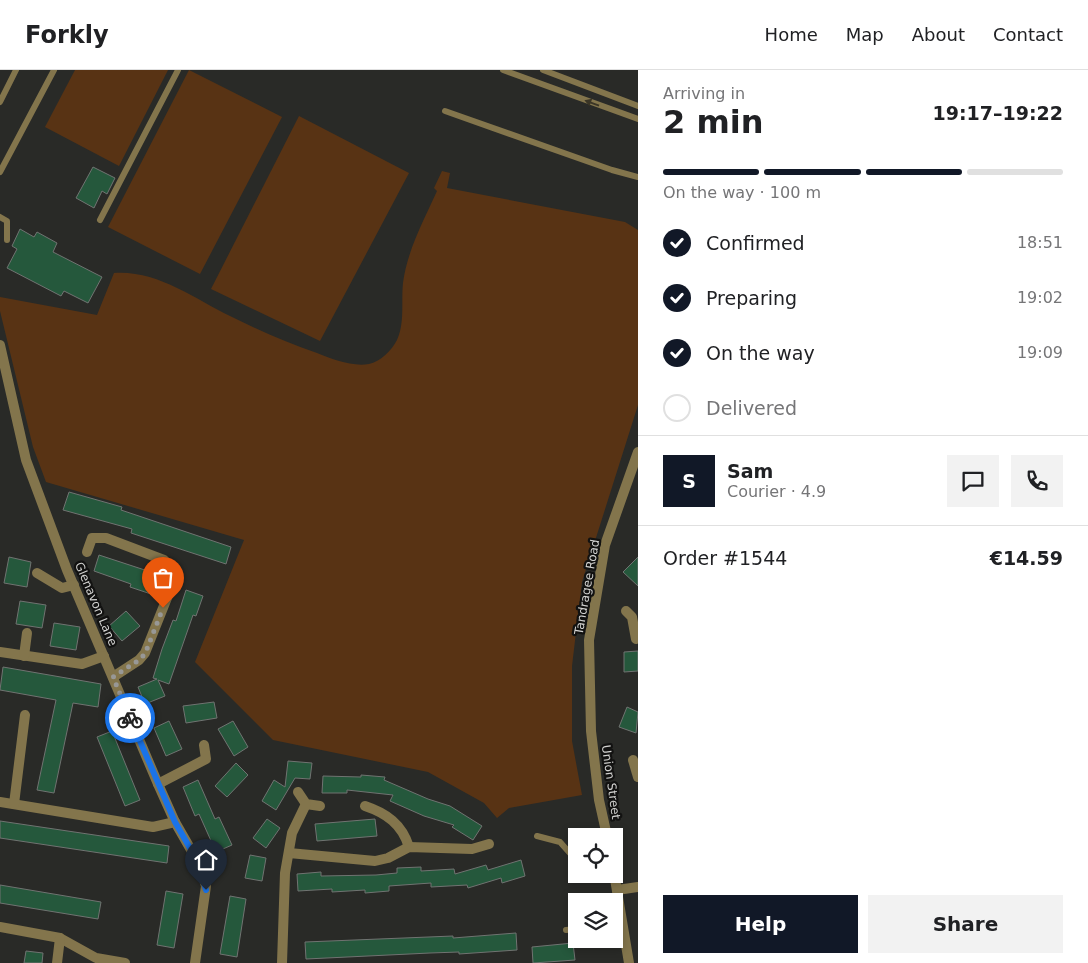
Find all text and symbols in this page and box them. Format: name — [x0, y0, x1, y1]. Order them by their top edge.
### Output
text: Forkly — [25, 21, 109, 49]
text: Home — [765, 24, 818, 45]
text: Map — [846, 24, 884, 45]
text: About — [912, 24, 965, 45]
text: Contact — [993, 24, 1063, 45]
text: Arriving in — [663, 84, 745, 103]
one-way arrow — [584, 99, 599, 106]
text: 19:17–19:22 — [933, 102, 1063, 124]
text: 2 min — [663, 103, 764, 141]
text: On the way · 100 m — [663, 183, 821, 202]
icon: check — [663, 229, 691, 257]
text: Confirmed — [706, 232, 805, 254]
text: 18:51 — [1017, 233, 1063, 252]
icon: check — [663, 284, 691, 312]
text: Preparing — [706, 287, 797, 309]
text: 19:02 — [1017, 288, 1063, 307]
icon: check — [663, 339, 691, 367]
text: On the way — [706, 342, 815, 364]
text: 19:09 — [1017, 343, 1063, 362]
text: Delivered — [706, 397, 797, 419]
button: chat — [947, 455, 999, 507]
button: phone — [1011, 455, 1063, 507]
text: Sam — [727, 460, 773, 482]
text: S — [682, 470, 696, 492]
text: Courier · 4.9 — [727, 482, 826, 501]
street label: Tandragee Road — [572, 538, 602, 637]
text: Order #1544 — [663, 547, 787, 569]
text: €14.59 — [990, 547, 1063, 569]
pin — [142, 557, 184, 608]
street label: Glenavon Lane — [72, 560, 120, 648]
icon: bag — [149, 564, 177, 592]
courier — [105, 693, 155, 743]
icon: bike — [116, 704, 144, 732]
street label: Union Street — [599, 744, 623, 820]
map controls — [568, 828, 623, 948]
button: locate — [568, 828, 623, 883]
pin — [185, 839, 227, 890]
icon: home — [192, 846, 220, 874]
button: layers — [568, 893, 623, 948]
button: Help — [663, 895, 858, 953]
button: Share — [868, 895, 1063, 953]

